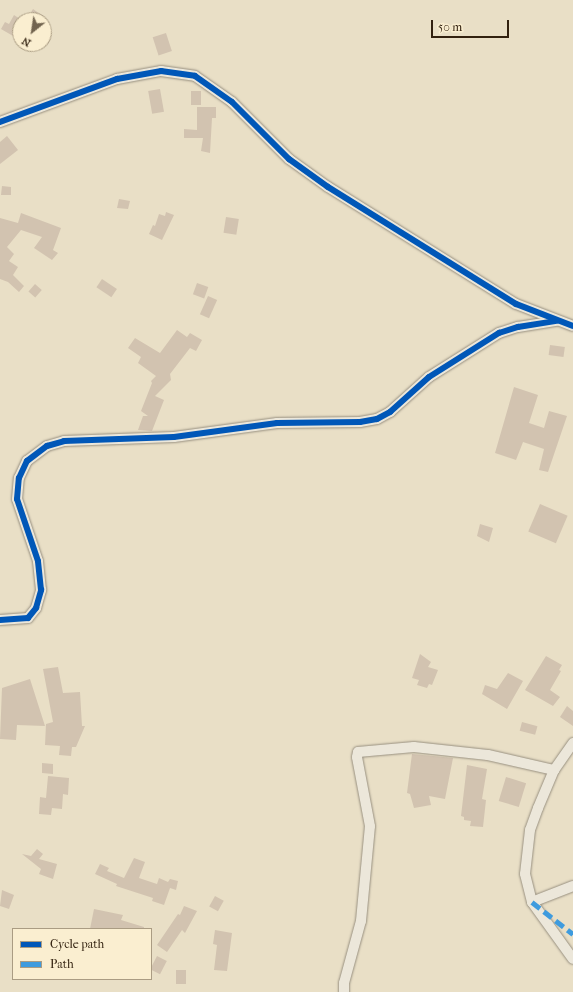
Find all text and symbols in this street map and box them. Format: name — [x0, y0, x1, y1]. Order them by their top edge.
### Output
north arrow — [12, 12, 52, 52]
scale bar — [433, 12, 511, 38]
text: 50 m — [438, 20, 462, 34]
text: N — [19, 34, 33, 50]
legend — [12, 928, 152, 980]
text: Cycle path — [50, 937, 104, 951]
text: Path — [50, 957, 74, 971]

